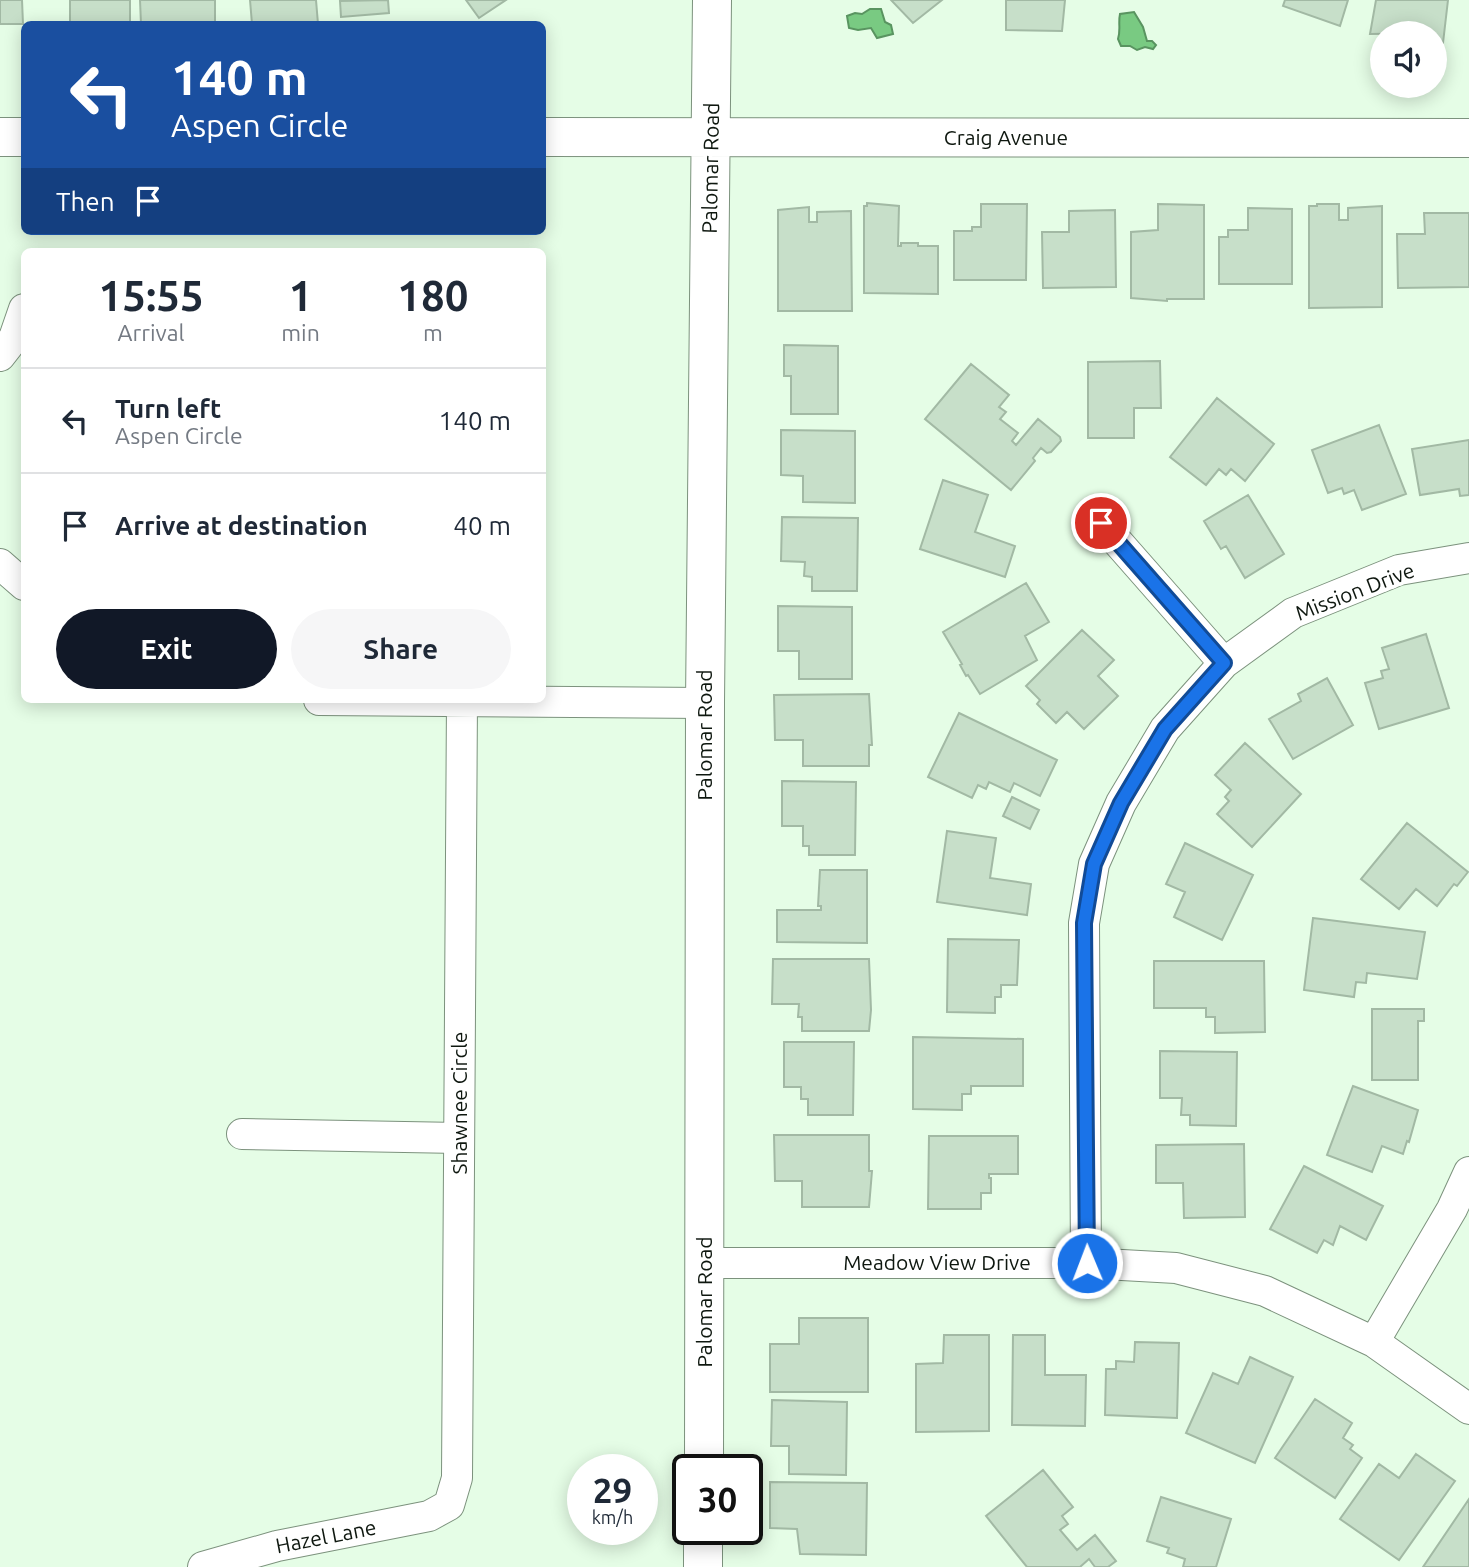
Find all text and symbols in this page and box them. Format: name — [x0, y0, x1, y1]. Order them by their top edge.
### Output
map controls — [1370, 21, 1447, 98]
button: sound — [1370, 21, 1447, 98]
icon: left — [56, 49, 147, 140]
text: 140 m — [171, 49, 308, 104]
street label: Palomar Road — [697, 102, 723, 234]
text: Aspen Circle — [171, 107, 349, 143]
street label: Craig Avenue — [944, 125, 1068, 149]
icon: arrive — [129, 182, 167, 220]
text: Then — [56, 187, 115, 216]
text: 15:55 — [99, 272, 204, 319]
text: 1 — [289, 272, 312, 319]
text: 180 — [397, 272, 468, 319]
text: Arrival — [118, 320, 185, 345]
text: min — [281, 320, 320, 345]
text: m — [423, 320, 443, 345]
text: Turn left — [115, 394, 221, 423]
icon: left — [56, 402, 94, 440]
text: 140 m — [439, 406, 511, 435]
text: Aspen Circle — [115, 423, 243, 448]
pin — [1071, 493, 1131, 553]
icon: arrive — [1082, 504, 1120, 542]
icon: arrive — [56, 507, 94, 545]
text: Arrive at destination — [115, 511, 368, 540]
text: 40 m — [453, 511, 511, 540]
street label: Mission Drive — [1292, 557, 1417, 625]
button: Exit — [56, 609, 277, 689]
button: Share — [291, 609, 511, 689]
street label: Palomar Road — [692, 669, 716, 801]
street label: Shawnee Circle — [447, 1032, 471, 1174]
position arrow — [1050, 1226, 1124, 1300]
street label: Palomar Road — [692, 1236, 716, 1368]
street label: Meadow View Drive — [843, 1250, 1031, 1274]
speed limit sign: 30 — [672, 1454, 763, 1545]
text: 29 — [593, 1470, 632, 1510]
text: km/h — [592, 1507, 633, 1527]
street label: Hazel Lane — [274, 1515, 378, 1558]

